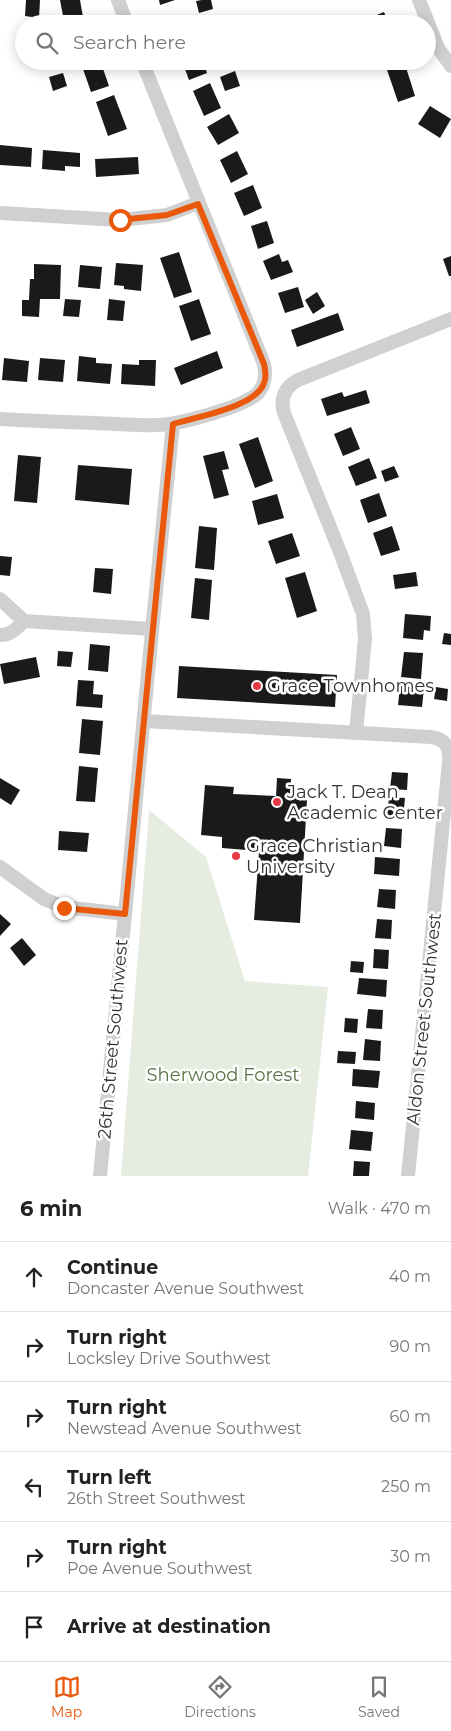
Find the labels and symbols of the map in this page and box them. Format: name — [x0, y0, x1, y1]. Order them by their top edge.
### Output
route start — [109, 209, 132, 232]
place label: Grace Townhomes — [267, 675, 434, 697]
marker: Grace Townhomes — [251, 680, 263, 692]
place label: Jack T. Dean Academic Center — [286, 781, 443, 824]
marker: Jack T. Dean Academic Center — [271, 796, 283, 808]
place label: Grace Christian University — [246, 835, 383, 878]
marker: Grace Christian University — [230, 850, 242, 862]
route end — [53, 897, 76, 920]
street label: Aldon Street Southwest — [402, 912, 446, 1126]
street label: 26th Street Southwest — [93, 938, 133, 1140]
park label: Sherwood Forest — [147, 1064, 299, 1086]

